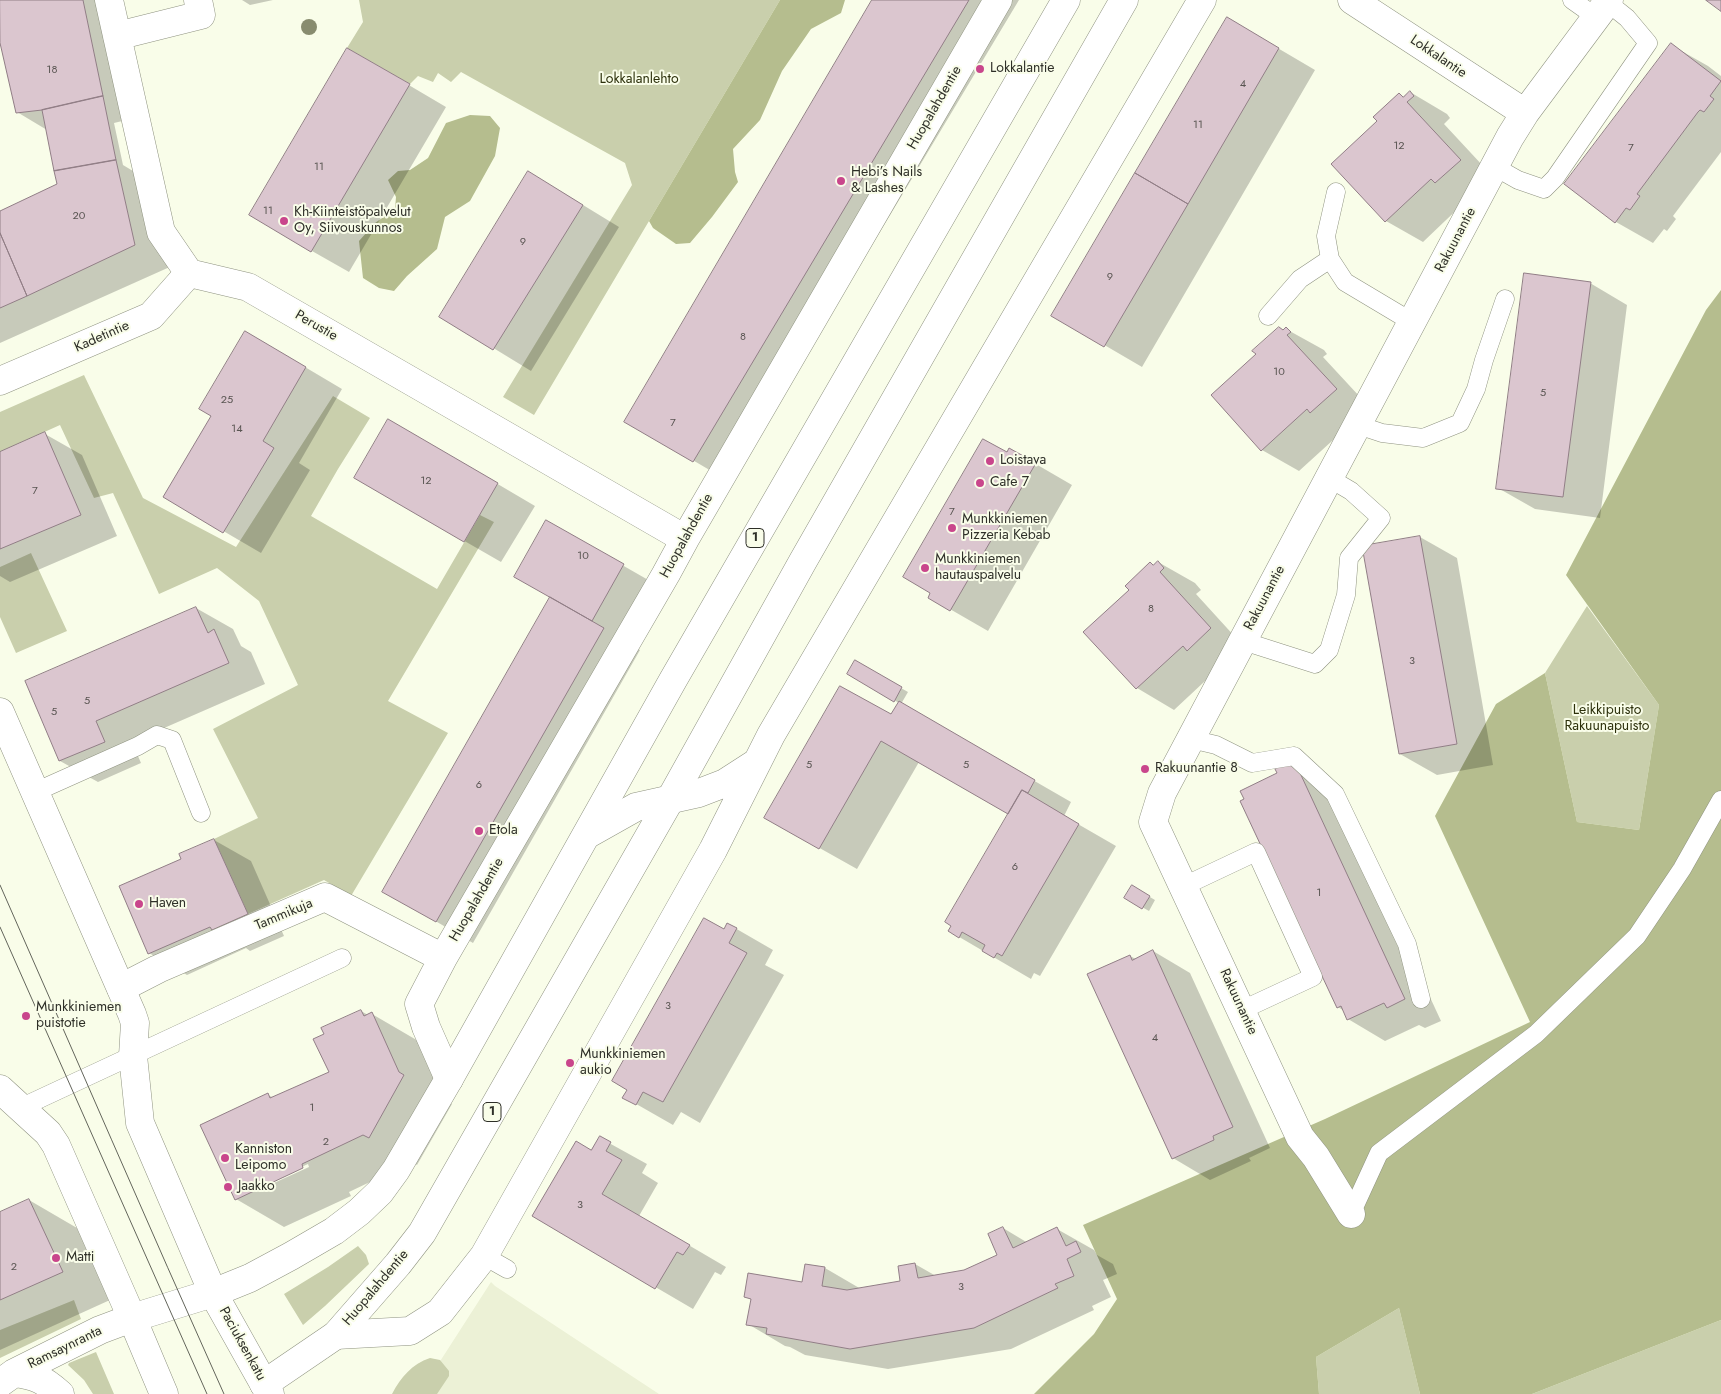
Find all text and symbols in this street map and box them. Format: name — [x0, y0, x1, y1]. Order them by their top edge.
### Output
street label: Lokkalantie — [1407, 32, 1469, 82]
place label: Lokkalantie — [990, 61, 1055, 77]
house number: 18 — [47, 63, 57, 77]
street label: Huopalahdentie — [904, 63, 966, 153]
marker: Lokkalantie — [974, 63, 986, 75]
park label: Lokkalanlehto — [599, 72, 679, 88]
house number: 4 — [1240, 77, 1246, 91]
house number: 11 — [1193, 118, 1203, 132]
house number: 12 — [1393, 139, 1405, 153]
house number: 7 — [1628, 141, 1634, 155]
house number: 11 — [314, 160, 324, 174]
place label: Hebi’s Nails & Lashes — [851, 165, 922, 198]
marker: Hebi’s Nails & Lashes — [835, 175, 847, 187]
house number: 11 — [263, 204, 273, 218]
place label: Kh-Kiinteistöpalvelut Oy, Siivouskunnos — [294, 205, 411, 238]
street label: Rakuunantie — [1432, 205, 1480, 275]
house number: 20 — [73, 209, 85, 223]
marker: Kh-Kiinteistöpalvelut Oy, Siivouskunnos — [278, 215, 290, 227]
house number: 9 — [520, 235, 526, 249]
house number: 9 — [1107, 270, 1113, 284]
street label: Perustie — [292, 307, 340, 345]
street label: Kadetintie — [72, 317, 132, 357]
house number: 8 — [740, 330, 746, 344]
house number: 10 — [1273, 365, 1285, 379]
house number: 5 — [1540, 386, 1546, 400]
house number: 25 — [221, 393, 233, 407]
house number: 7 — [670, 416, 676, 430]
house number: 14 — [231, 422, 243, 436]
place label: Loistava — [1000, 453, 1046, 469]
marker: Loistava — [984, 455, 996, 467]
house number: 12 — [420, 474, 432, 488]
place label: Cafe 7 — [990, 475, 1029, 491]
marker: Cafe 7 — [974, 477, 986, 489]
house number: 7 — [32, 484, 38, 498]
street label: Huopalahdentie — [657, 491, 717, 581]
house number: 7 — [949, 505, 955, 519]
place label: Munkkiniemen Pizzeria Kebab — [962, 512, 1050, 544]
marker: Munkkiniemen Pizzeria Kebab — [946, 522, 958, 534]
road number: 1 — [746, 528, 764, 548]
house number: 10 — [577, 549, 589, 563]
place label: Munkkiniemen hautauspalvelu — [935, 552, 1021, 584]
marker: Munkkiniemen hautauspalvelu — [919, 562, 931, 574]
street label: Rakuunantie — [1241, 563, 1289, 633]
house number: 8 — [1148, 602, 1154, 616]
house number: 3 — [1409, 654, 1415, 668]
house number: 5 — [84, 694, 90, 708]
park label: Leikkipuisto Rakuunapuisto — [1565, 703, 1649, 736]
house number: 5 — [51, 705, 57, 719]
house number: 5 — [806, 758, 812, 772]
house number: 5 — [963, 758, 969, 772]
place label: Rakuunantie 8 — [1155, 761, 1238, 777]
marker: Rakuunantie 8 — [1139, 763, 1151, 775]
house number: 6 — [476, 778, 482, 792]
place label: Etola — [489, 823, 518, 839]
marker: Etola — [473, 825, 485, 837]
street label: Huopalahdentie — [446, 855, 508, 945]
house number: 6 — [1012, 860, 1018, 874]
house number: 1 — [1317, 886, 1321, 900]
street label: Tammikuja — [253, 895, 315, 935]
place label: Haven — [149, 896, 186, 912]
marker: Haven — [133, 898, 145, 910]
street label: Rakuunantie — [1215, 966, 1261, 1038]
house number: 3 — [665, 999, 671, 1013]
place label: Munkkiniemen puistotie — [36, 1000, 122, 1032]
marker: Munkkiniemen puistotie — [20, 1010, 32, 1022]
house number: 4 — [1152, 1031, 1158, 1045]
place label: Munkkiniemen aukio — [580, 1047, 666, 1080]
marker: Munkkiniemen aukio — [564, 1057, 576, 1069]
house number: 1 — [310, 1101, 314, 1115]
road number: 1 — [483, 1102, 501, 1122]
house number: 2 — [323, 1135, 329, 1149]
place label: Kanniston Leipomo — [235, 1142, 292, 1174]
marker: Kanniston Leipomo — [219, 1152, 231, 1164]
place label: Jaakko — [238, 1179, 275, 1195]
marker: Jaakko — [222, 1181, 234, 1193]
house number: 3 — [577, 1198, 583, 1212]
street label: Huopalahdentie — [339, 1247, 413, 1329]
place label: Matti — [66, 1250, 94, 1266]
marker: Matti — [50, 1252, 62, 1264]
house number: 2 — [11, 1260, 17, 1274]
house number: 3 — [958, 1280, 964, 1294]
street label: Paciuksenkatu — [215, 1304, 269, 1384]
street label: Ramsaynranta — [25, 1323, 105, 1373]

